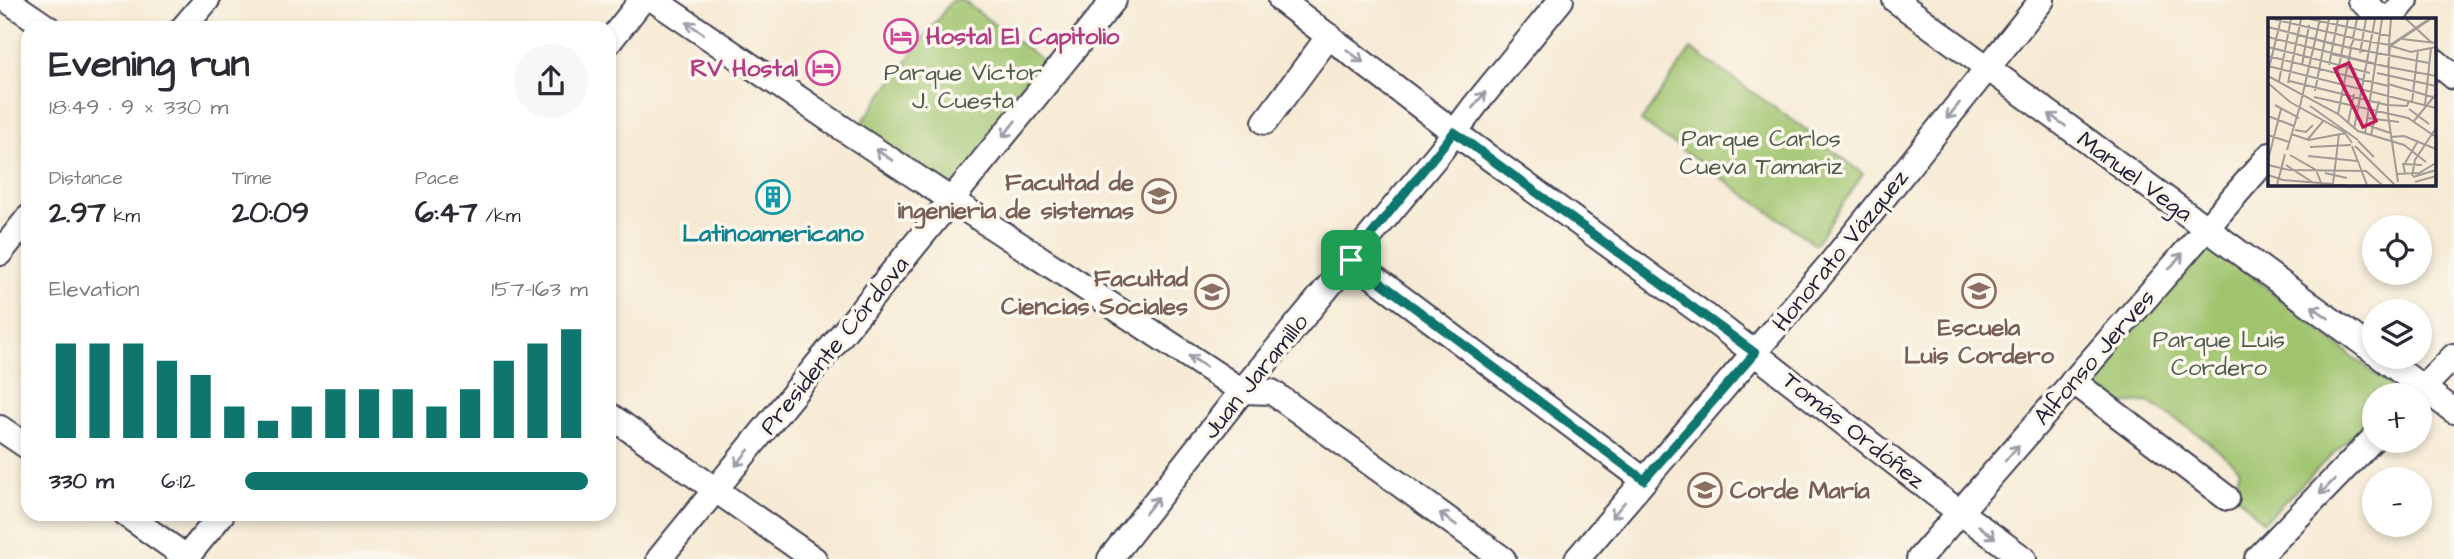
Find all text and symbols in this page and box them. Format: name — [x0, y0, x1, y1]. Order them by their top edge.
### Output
hotel icon: Hostal El Capitolio — [882, 17, 920, 55]
inset map — [2268, 18, 2436, 186]
place label: Hostal El Capitolio — [926, 20, 1120, 54]
one-way arrow — [686, 21, 705, 35]
text: Evening run — [49, 39, 250, 91]
button: share — [514, 44, 588, 118]
one-way arrow — [1345, 48, 1364, 63]
hotel icon: RV Hostal — [804, 49, 842, 87]
place label: RV Hostal — [690, 52, 798, 86]
park label: Parque Víctor J. Cuesta — [884, 56, 1042, 118]
text: 18:49 · 9 × 330 m — [49, 91, 228, 123]
one-way arrow — [1472, 91, 1487, 109]
one-way arrow — [1945, 101, 1961, 119]
one-way arrow — [2048, 112, 2067, 127]
one-way arrow — [1001, 119, 1016, 138]
park label: Parque Carlos Cueva Tamariz — [1679, 122, 1843, 184]
street label: Manuel Vega — [2069, 123, 2199, 231]
one-way arrow — [875, 148, 894, 162]
street label: Honorato Vázquez — [1765, 162, 1917, 339]
text: Distance — [49, 165, 123, 192]
text: Time — [232, 165, 272, 192]
text: Pace — [415, 165, 459, 192]
place label: Facultad de ingenieria de sistemas — [897, 166, 1134, 229]
school or university icon: Facultad de ingenieria de sistemas — [1140, 177, 1178, 215]
building icon: Latinoamericano — [754, 178, 792, 216]
text: 2.97 — [49, 192, 106, 234]
text: 20:09 — [232, 192, 309, 234]
text: 6:47 — [415, 192, 478, 234]
text: km — [106, 203, 140, 230]
text: /km — [478, 203, 520, 230]
map controls — [2362, 215, 2432, 537]
button: locate — [2362, 215, 2432, 285]
place label: Latinoamericano — [682, 217, 864, 251]
pin — [1321, 230, 1381, 290]
icon: arrive — [1332, 241, 1370, 279]
street label: Presidente Córdova — [752, 249, 918, 442]
one-way arrow — [2168, 253, 2184, 271]
place label: Facultad Ciencias Sociales — [1001, 262, 1189, 324]
school or university icon: Escuela Luis Cordero — [1960, 272, 1998, 310]
text: Elevation — [49, 273, 140, 305]
text: 157–163 m — [491, 273, 588, 305]
school or university icon: Facultad Ciencias Sociales — [1193, 273, 1231, 311]
street label: Alfonso Jerves — [2026, 282, 2164, 433]
button: layers — [2362, 299, 2432, 369]
one-way arrow — [2311, 305, 2330, 319]
street label: Juan Jaramillo — [1195, 306, 1317, 447]
place label: Escuela Luis Cordero — [1904, 311, 2054, 373]
park label: Parque Luis Cordero — [2153, 323, 2285, 385]
one-way arrow — [1187, 354, 1207, 368]
street label: Tomás Ordóñez — [1775, 364, 1932, 498]
button: + — [2362, 383, 2432, 453]
one-way arrow — [2004, 444, 2020, 462]
one-way arrow — [734, 448, 749, 466]
text: 330 m — [49, 465, 114, 497]
text: 6:12 — [161, 465, 195, 497]
button: − — [2362, 467, 2432, 537]
school or university icon: Corde María — [1686, 471, 1724, 509]
place label: Corde María — [1730, 474, 1871, 508]
one-way arrow — [2319, 478, 2336, 495]
one-way arrow — [1144, 497, 1159, 515]
one-way arrow — [1610, 501, 1626, 519]
one-way arrow — [1439, 512, 1458, 526]
one-way arrow — [1977, 524, 1995, 539]

